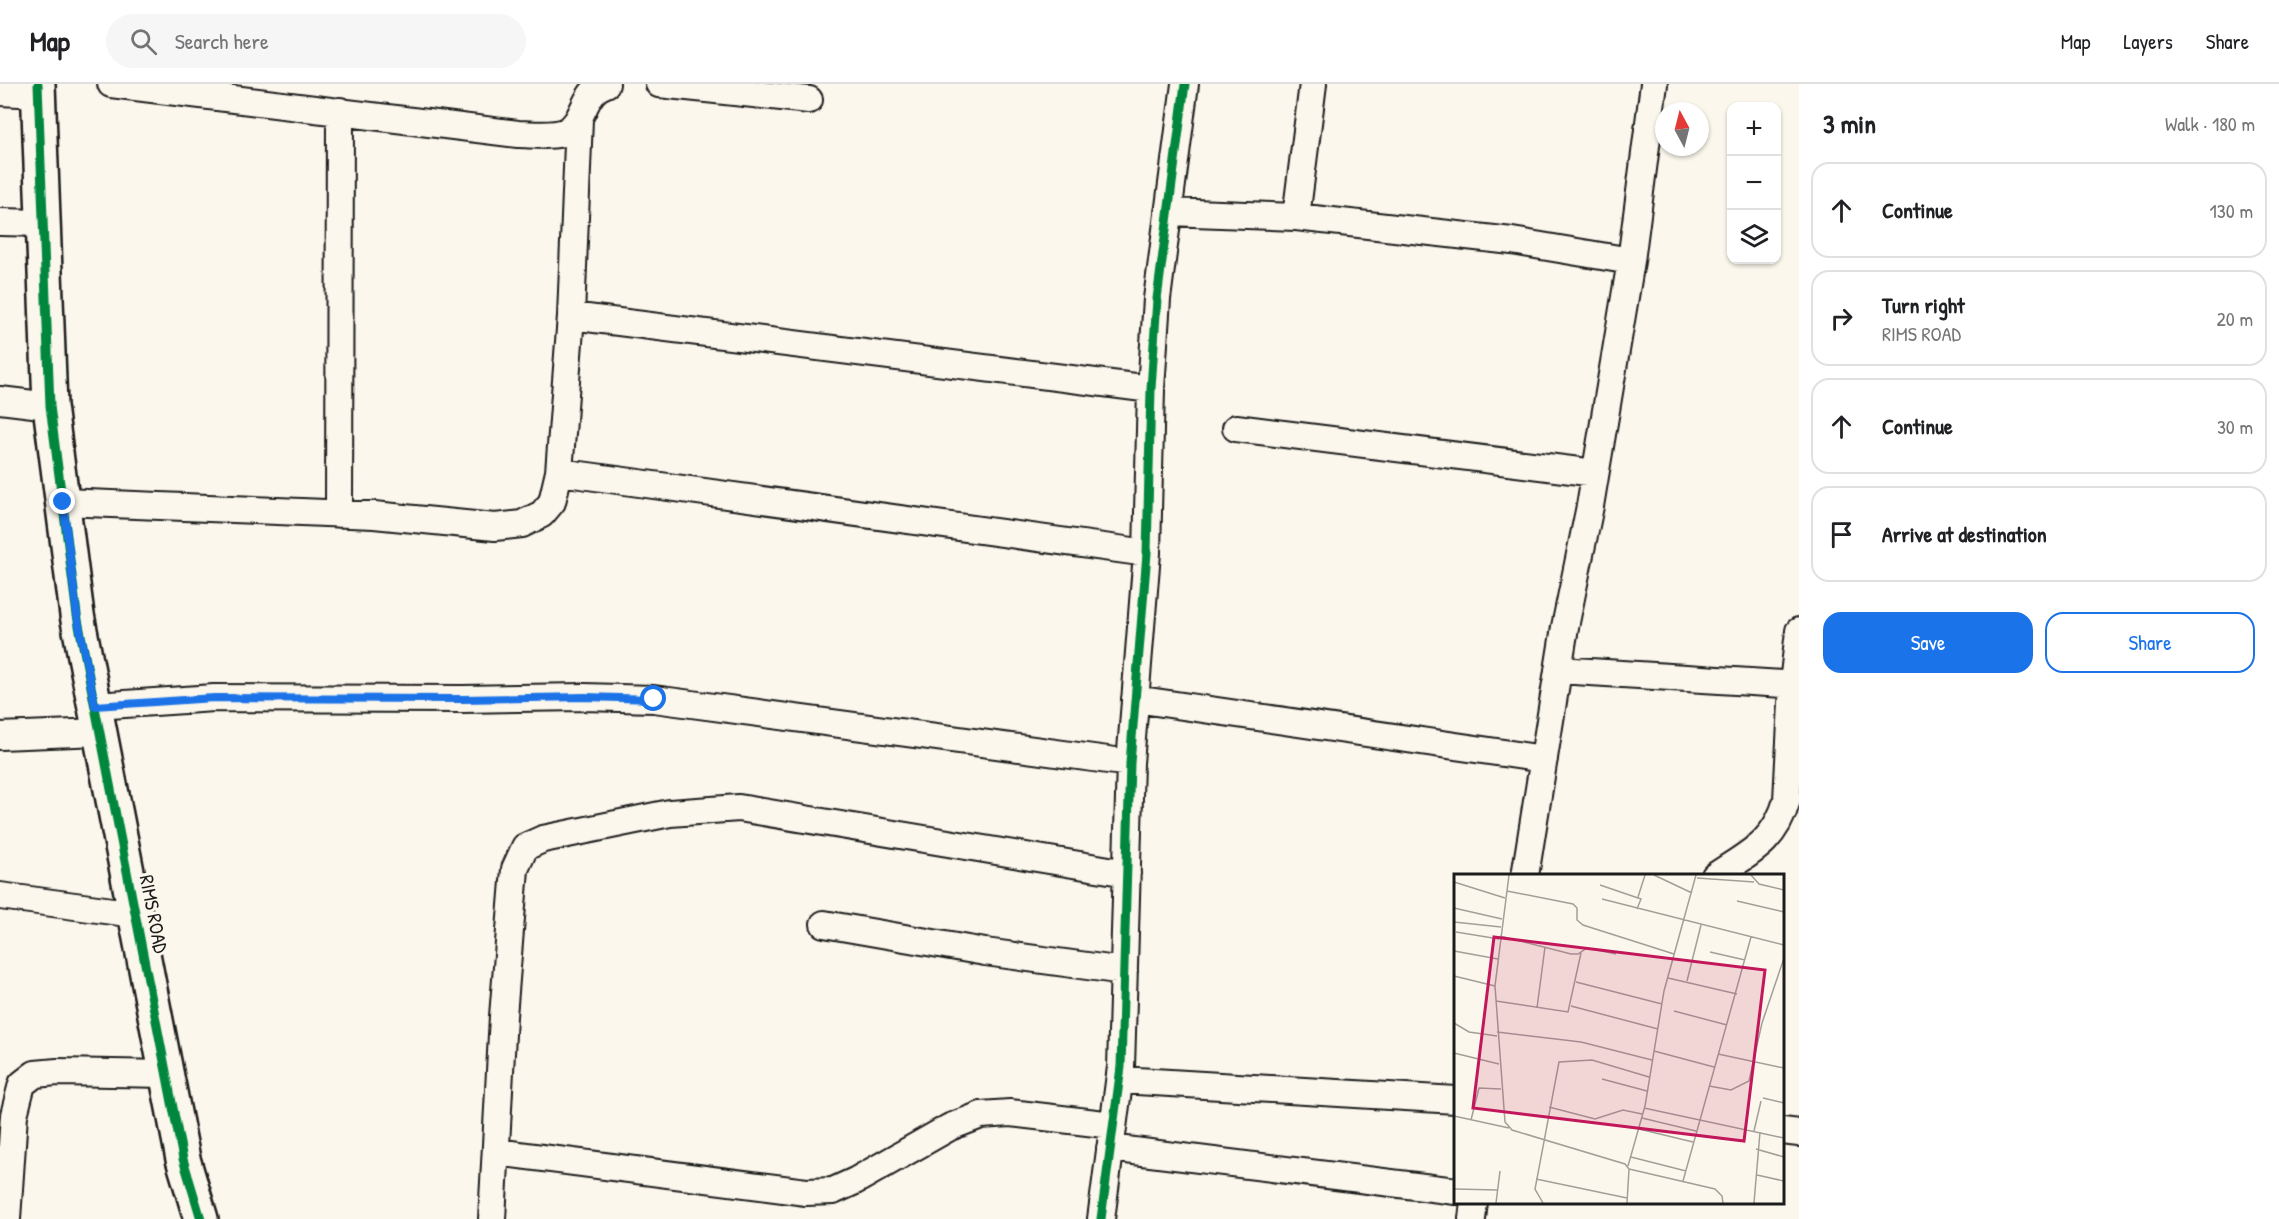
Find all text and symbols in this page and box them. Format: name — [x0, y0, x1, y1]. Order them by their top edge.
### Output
search box — [106, 14, 526, 68]
text: Map — [30, 22, 70, 60]
icon: search — [127, 25, 160, 58]
text: Search here — [175, 26, 269, 56]
text: Map — [2061, 27, 2090, 56]
text: Layers — [2123, 27, 2173, 56]
text: Share — [2206, 27, 2249, 56]
north arrow — [1655, 102, 1709, 156]
map controls — [1727, 102, 1781, 264]
button: + — [1727, 102, 1781, 156]
text: 3 min — [1823, 106, 1876, 141]
text: Walk · 180 m — [2165, 110, 2255, 137]
button: − — [1727, 156, 1781, 210]
icon: ahead — [1825, 194, 1858, 227]
text: Continue — [1882, 195, 1953, 225]
text: 130 m — [2210, 197, 2253, 224]
button: layers — [1727, 210, 1781, 264]
text: Turn right — [1882, 290, 1965, 320]
icon: right — [1825, 302, 1858, 335]
text: 20 m — [2216, 305, 2253, 332]
text: RIMS ROAD — [1882, 320, 1961, 347]
icon: ahead — [1825, 410, 1858, 443]
text: Continue — [1882, 411, 1953, 441]
text: 30 m — [2217, 413, 2253, 440]
route end — [49, 488, 75, 514]
icon: arrive — [1825, 518, 1858, 551]
text: Arrive at destination — [1882, 519, 2047, 549]
button: Save — [1823, 612, 2033, 673]
button: Share — [2045, 612, 2255, 673]
route start — [640, 685, 666, 711]
street label: RIMS ROAD — [134, 873, 175, 956]
inset map — [1454, 874, 1784, 1204]

